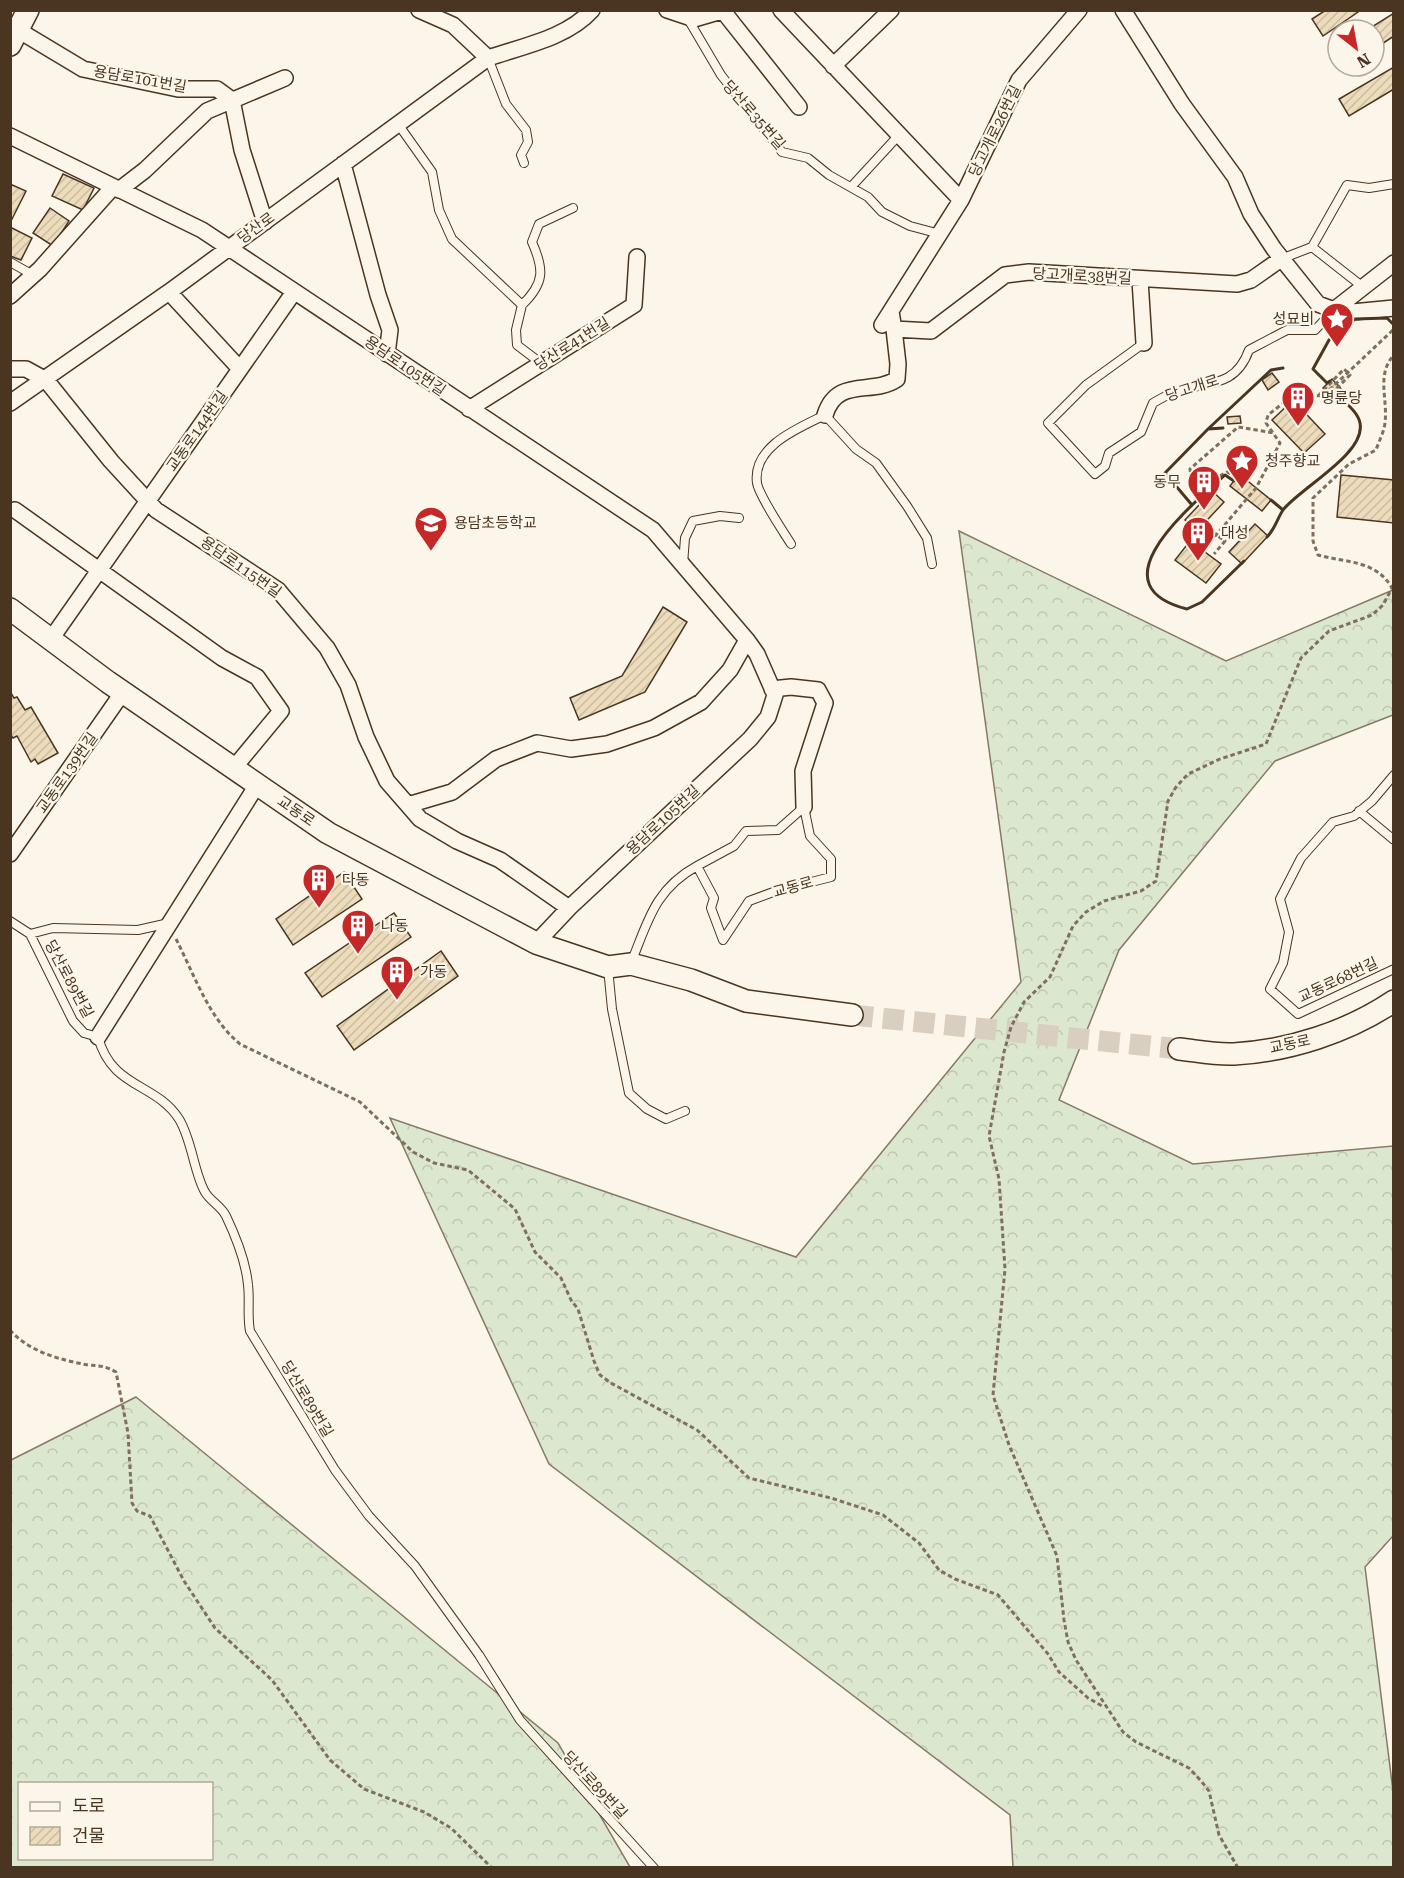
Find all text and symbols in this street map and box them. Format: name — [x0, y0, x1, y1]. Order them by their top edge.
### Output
north arrow — [1326, 18, 1386, 78]
text: N — [1353, 49, 1374, 72]
street label: 용담로101번길 — [92, 62, 188, 96]
street label: 당산로35번길 — [719, 77, 789, 153]
street label: 당고개로26번길 — [965, 82, 1025, 180]
street label: 당산로 — [234, 209, 278, 247]
street label: 당고개로38번길 — [1032, 264, 1132, 288]
place icon: 성묘비 — [1319, 301, 1355, 348]
place label: 성묘비 — [1273, 310, 1314, 328]
street label: 당산로41번길 — [531, 314, 613, 374]
street label: 용담로105번길 — [361, 332, 449, 400]
street label: 당고개로 — [1163, 371, 1221, 405]
building icon: 명륜당 — [1280, 380, 1316, 427]
street label: 교동로144번길 — [163, 387, 231, 475]
place label: 명륜당 — [1321, 389, 1363, 407]
place icon: 청주향교 — [1224, 443, 1260, 490]
place label: 청주향교 — [1265, 452, 1320, 470]
building icon: 동무 — [1186, 464, 1222, 511]
place label: 동무 — [1153, 473, 1181, 491]
school or university icon: 용담초등학교 — [413, 505, 449, 552]
place label: 용담초등학교 — [454, 514, 537, 532]
building icon: 대성 — [1180, 515, 1216, 562]
place label: 대성 — [1221, 524, 1249, 542]
street label: 용담로115번길 — [197, 533, 285, 601]
street label: 교동로139번길 — [33, 729, 101, 817]
street label: 용담로105번길 — [622, 781, 704, 859]
street label: 교동로 — [274, 792, 318, 830]
building icon: 다동 — [301, 862, 337, 909]
place label: 다동 — [342, 871, 370, 889]
street label: 교동로 — [771, 873, 815, 901]
building icon: 나동 — [340, 908, 376, 955]
place label: 나동 — [381, 917, 409, 935]
street label: 당산로89번길 — [41, 937, 97, 1021]
building icon: 가동 — [379, 954, 415, 1001]
street label: 교동로68번길 — [1295, 954, 1381, 1006]
place label: 가동 — [420, 963, 448, 981]
street label: 교동로 — [1268, 1031, 1312, 1057]
street label: 당산로89번길 — [277, 1358, 337, 1440]
street label: 당산로89번길 — [559, 1747, 631, 1823]
legend — [18, 1782, 213, 1860]
text: 도로 — [72, 1795, 105, 1816]
text: 건물 — [72, 1825, 105, 1846]

